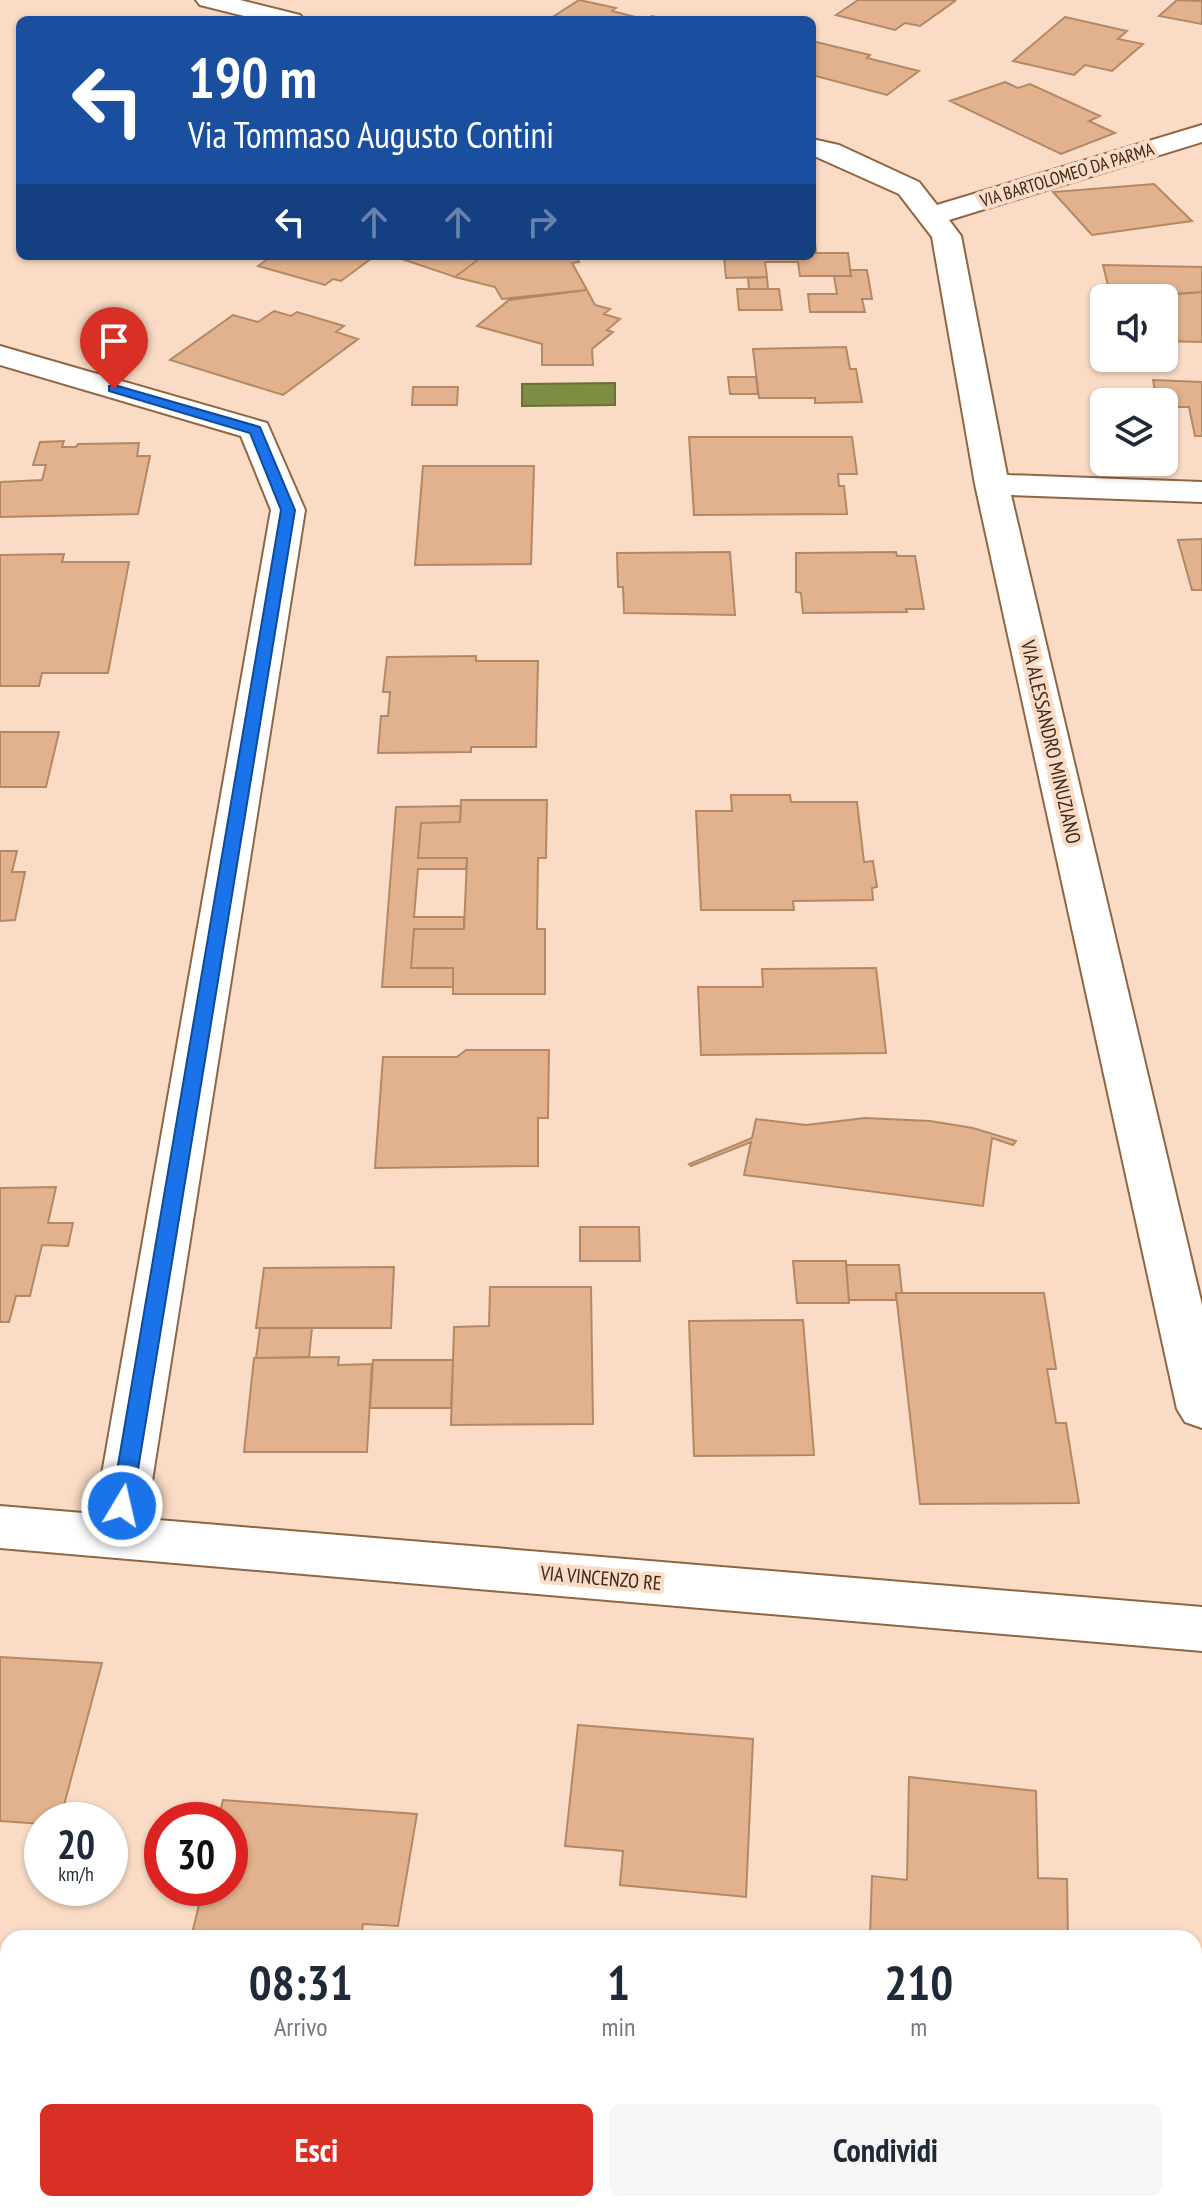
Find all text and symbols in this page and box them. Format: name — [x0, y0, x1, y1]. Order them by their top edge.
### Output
text: 190 m — [188, 41, 317, 113]
icon: left — [56, 48, 160, 152]
text: Via Tommaso Augusto Contini — [188, 111, 554, 158]
street label: VIA BARTOLOMEO DA PARMA — [976, 137, 1157, 212]
icon: left — [268, 200, 312, 244]
icon: ahead — [352, 200, 396, 244]
icon: ahead — [436, 200, 480, 244]
icon: right — [520, 200, 564, 244]
map controls — [1090, 284, 1178, 476]
button: sound — [1090, 284, 1178, 372]
pin — [80, 307, 148, 389]
icon: arrive — [92, 319, 136, 363]
button: layers — [1090, 388, 1178, 476]
street label: VIA ALESSANDRO MINUZIANO — [1015, 637, 1087, 846]
position arrow — [80, 1464, 164, 1548]
street label: VIA VINCENZO RE — [538, 1560, 663, 1596]
speed limit sign: 30 — [144, 1802, 248, 1906]
text: 20 — [57, 1818, 95, 1870]
text: km/h — [58, 1861, 94, 1887]
text: 08:31 — [249, 1951, 353, 2013]
text: 1 — [607, 1951, 630, 2013]
text: 210 — [884, 1951, 953, 2013]
text: Arrivo — [274, 2010, 328, 2043]
text: min — [601, 2010, 635, 2043]
text: m — [910, 2010, 927, 2043]
button: Esci — [40, 2104, 593, 2196]
button: Condividi — [609, 2104, 1162, 2196]

